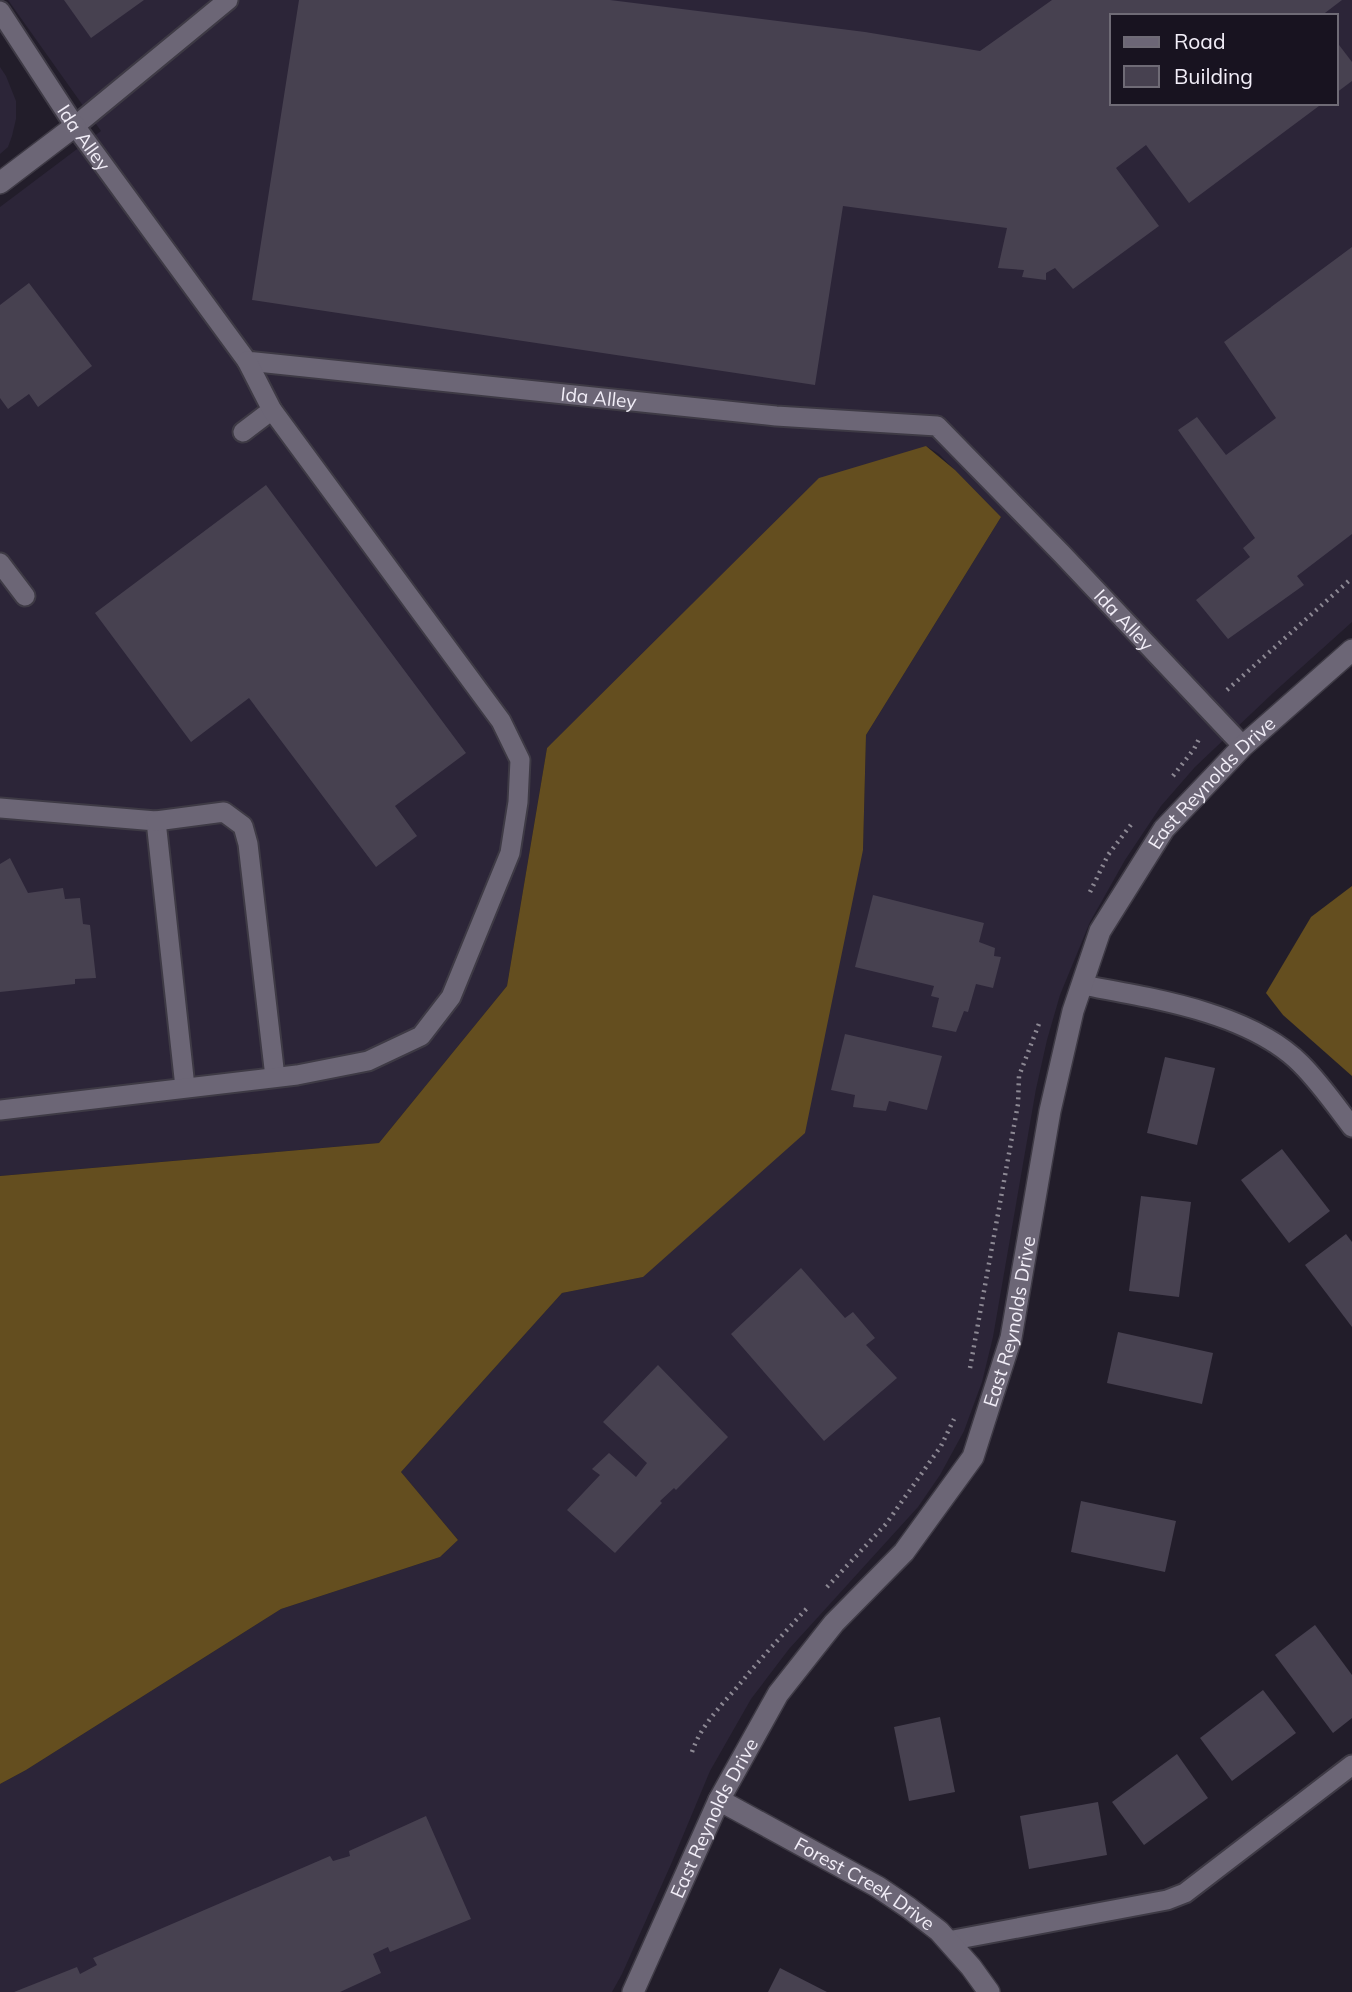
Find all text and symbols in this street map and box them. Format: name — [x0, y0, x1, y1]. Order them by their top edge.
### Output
legend — [1110, 14, 1338, 105]
text: Road — [1174, 28, 1225, 54]
text: Building — [1174, 63, 1253, 89]
street label: Ida Alley — [52, 100, 116, 176]
street label: Ida Alley — [560, 382, 638, 413]
street label: Ida Alley — [1089, 584, 1159, 656]
street label: East Reynolds Drive — [1142, 711, 1280, 854]
street label: East Reynolds Drive — [978, 1234, 1040, 1410]
street label: East Reynolds Drive — [665, 1734, 763, 1902]
street label: Forest Creek Drive — [790, 1832, 940, 1935]

